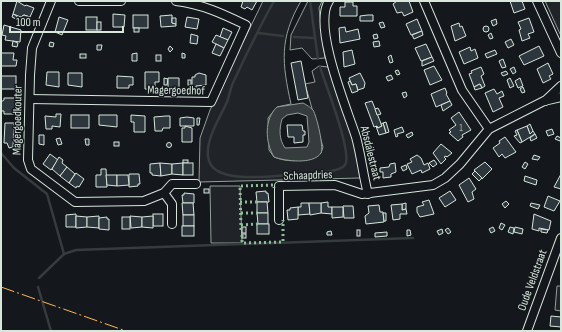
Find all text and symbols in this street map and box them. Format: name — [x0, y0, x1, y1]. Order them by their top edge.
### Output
scale bar — [10, 8, 123, 34]
text: 100 m — [16, 15, 41, 30]
street label: Magergoedhof — [147, 82, 205, 99]
street label: Magergoedkouter — [9, 84, 26, 155]
house number: 1 — [459, 122, 463, 134]
street label: Absdalestraat — [356, 123, 385, 182]
street label: Schaapdries — [283, 167, 333, 184]
street label: Oude Veldstraat — [514, 247, 551, 313]

